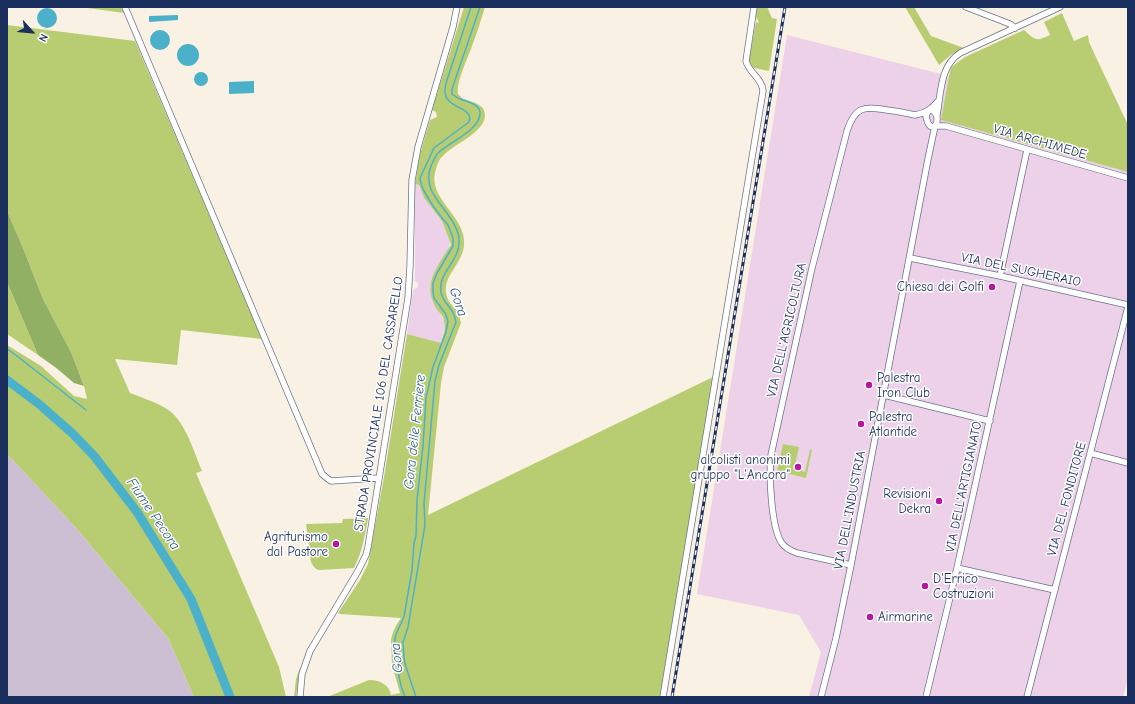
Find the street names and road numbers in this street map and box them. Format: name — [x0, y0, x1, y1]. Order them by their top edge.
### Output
street label: VIA ARCHIMEDE — [991, 121, 1089, 163]
street label: VIA DEL SUGHERAIO — [960, 250, 1082, 290]
street label: VIA DELL'AGRICOLTURA — [764, 261, 810, 399]
street label: STRADA PROVINCIALE 106 DEL CASSARELLO — [351, 276, 407, 532]
street label: VIA DELL'ARTIGIANATO — [942, 420, 986, 554]
street label: VIA DEL FONDITORE — [1044, 440, 1090, 558]
street label: VIA DELL'INDUSTRIA — [831, 449, 869, 571]

